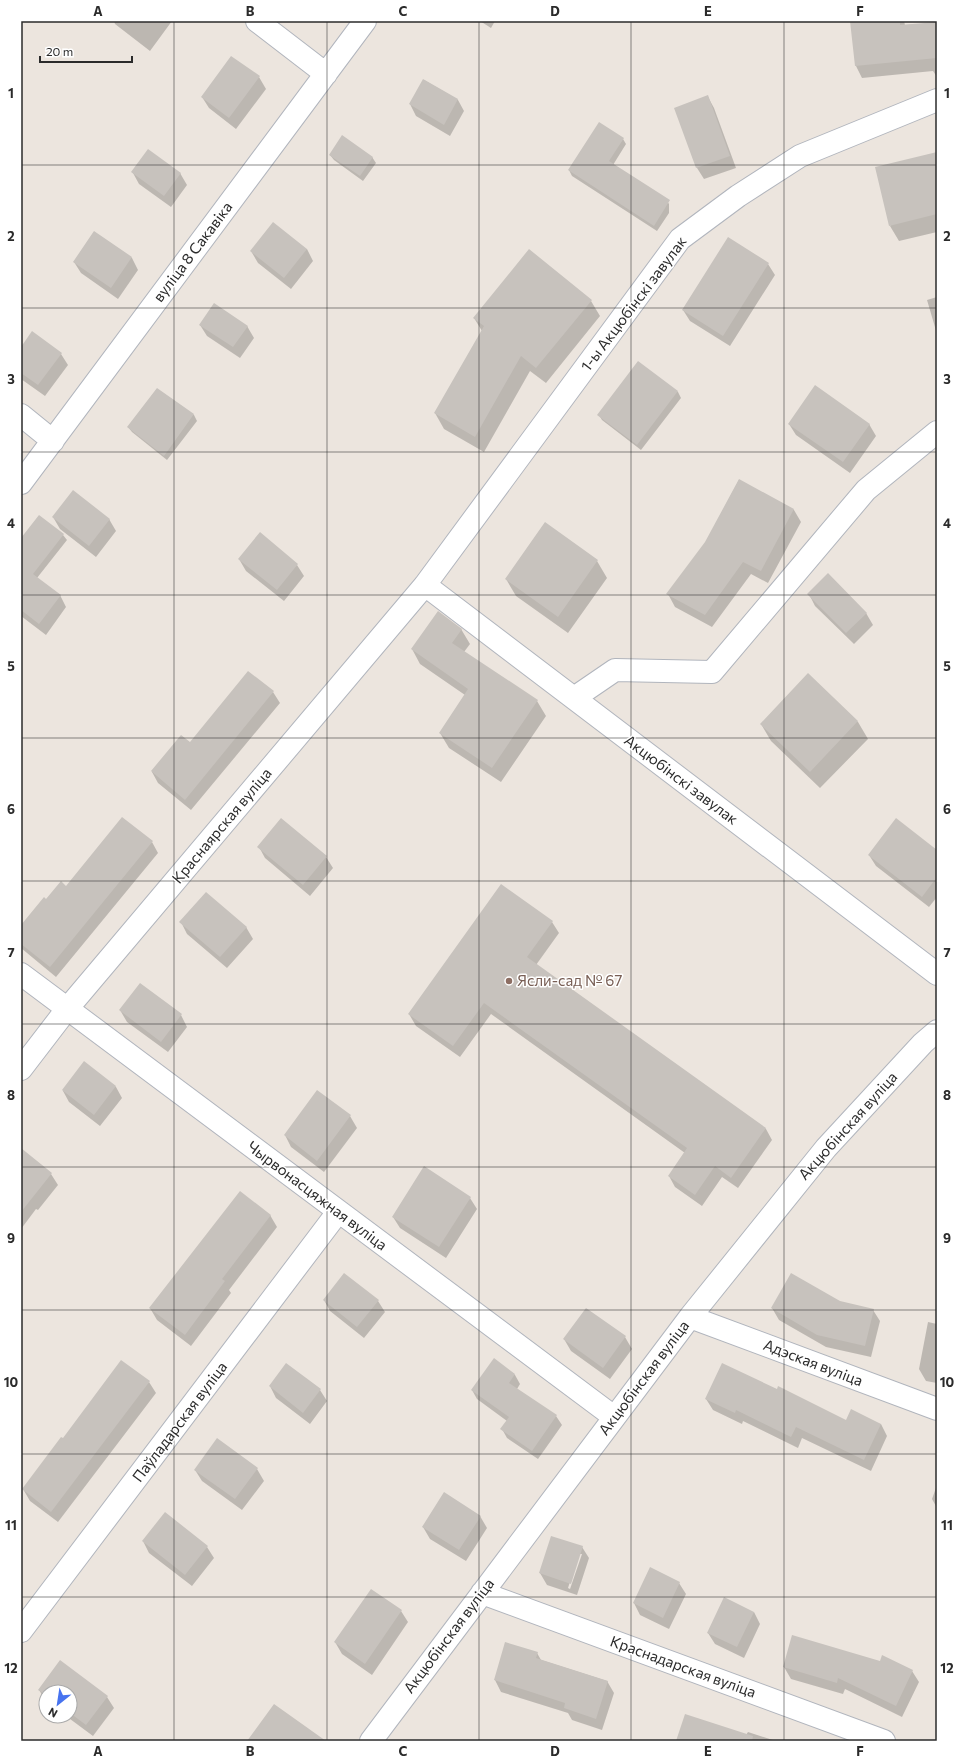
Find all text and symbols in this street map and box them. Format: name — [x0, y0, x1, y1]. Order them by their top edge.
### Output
text: A — [93, 3, 103, 19]
text: B — [246, 3, 255, 19]
text: C — [399, 3, 408, 19]
text: D — [550, 3, 560, 19]
text: E — [704, 3, 712, 19]
text: F — [856, 3, 864, 19]
scale bar — [40, 38, 132, 64]
text: 20 m — [46, 44, 73, 58]
text: 1 — [8, 85, 14, 101]
text: 1 — [944, 85, 950, 101]
street label: вуліца 8 Сакавіка — [149, 198, 236, 305]
text: 2 — [7, 228, 15, 244]
text: 2 — [943, 228, 951, 244]
street label: 1-ы Акцюбінскі завулак — [577, 232, 690, 374]
text: 3 — [7, 371, 15, 387]
text: 3 — [943, 371, 951, 387]
text: 4 — [7, 515, 15, 531]
text: 4 — [943, 515, 951, 531]
text: 5 — [7, 658, 15, 674]
text: 5 — [943, 658, 951, 674]
street label: Акцюбінскі завулак — [621, 731, 742, 828]
street label: Краснаярская вуліца — [168, 764, 275, 887]
text: 6 — [7, 801, 15, 817]
text: 6 — [943, 801, 951, 817]
text: 7 — [7, 944, 15, 960]
text: 7 — [943, 944, 951, 960]
place label: Ясли-сад № 67 — [517, 971, 622, 989]
marker: Ясли-сад № 67 — [504, 976, 514, 986]
street label: Акцюбінская вуліца — [794, 1068, 900, 1183]
text: 8 — [7, 1087, 15, 1103]
text: 8 — [943, 1087, 951, 1103]
street label: Чырвонасцяжная вуліца — [244, 1137, 391, 1254]
text: 9 — [7, 1230, 15, 1246]
text: 9 — [943, 1230, 951, 1246]
street label: Акцюбінская вуліца — [594, 1316, 692, 1438]
street label: Адэская вуліца — [761, 1335, 866, 1389]
street label: Паўладарская вуліца — [128, 1358, 230, 1485]
text: 10 — [4, 1374, 19, 1390]
text: 10 — [940, 1374, 955, 1390]
text: 11 — [5, 1517, 17, 1533]
text: 11 — [941, 1517, 953, 1533]
street label: Акцюбінская вуліца — [399, 1574, 497, 1696]
street label: Краснадарская вуліца — [608, 1631, 759, 1701]
text: 12 — [4, 1660, 18, 1676]
text: 12 — [940, 1660, 954, 1676]
north arrow — [38, 1684, 78, 1724]
text: N — [46, 1705, 60, 1721]
text: A — [93, 1743, 103, 1759]
text: B — [246, 1743, 255, 1759]
text: C — [399, 1743, 408, 1759]
text: D — [550, 1743, 560, 1759]
text: E — [704, 1743, 712, 1759]
text: F — [856, 1743, 864, 1759]

